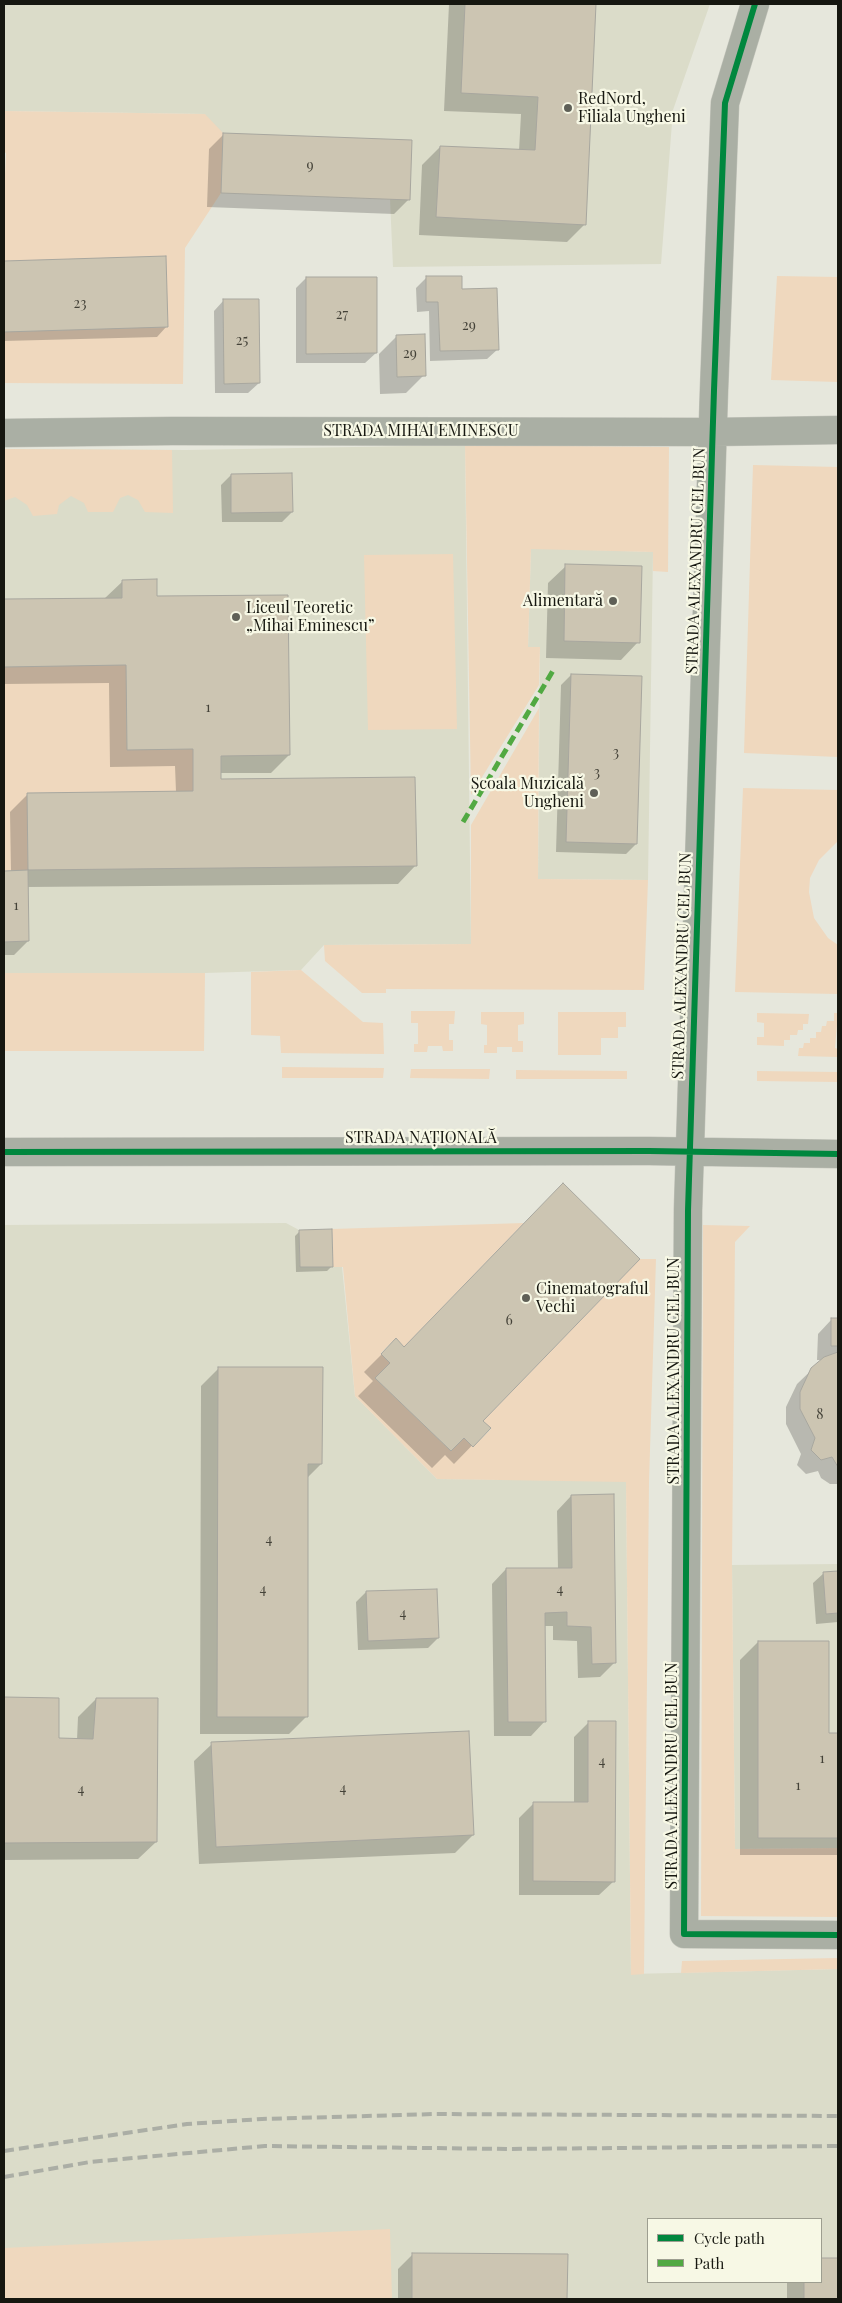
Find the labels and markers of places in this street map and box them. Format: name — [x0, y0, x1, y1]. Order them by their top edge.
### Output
place label: RedNord, Filiala Ungheni — [578, 89, 686, 127]
marker: RedNord, Filiala Ungheni — [562, 102, 574, 114]
place label: Alimentară — [523, 591, 603, 611]
marker: Alimentară — [607, 595, 619, 607]
place label: Liceul Teoretic „Mihai Eminescu” — [246, 598, 375, 636]
marker: Liceul Teoretic „Mihai Eminescu” — [230, 611, 242, 623]
place label: Școala Muzicală Ungheni — [471, 774, 584, 812]
marker: Școala Muzicală Ungheni — [588, 787, 600, 799]
place label: Cinematograful Vechi — [536, 1279, 649, 1317]
marker: Cinematograful Vechi — [520, 1292, 532, 1304]

